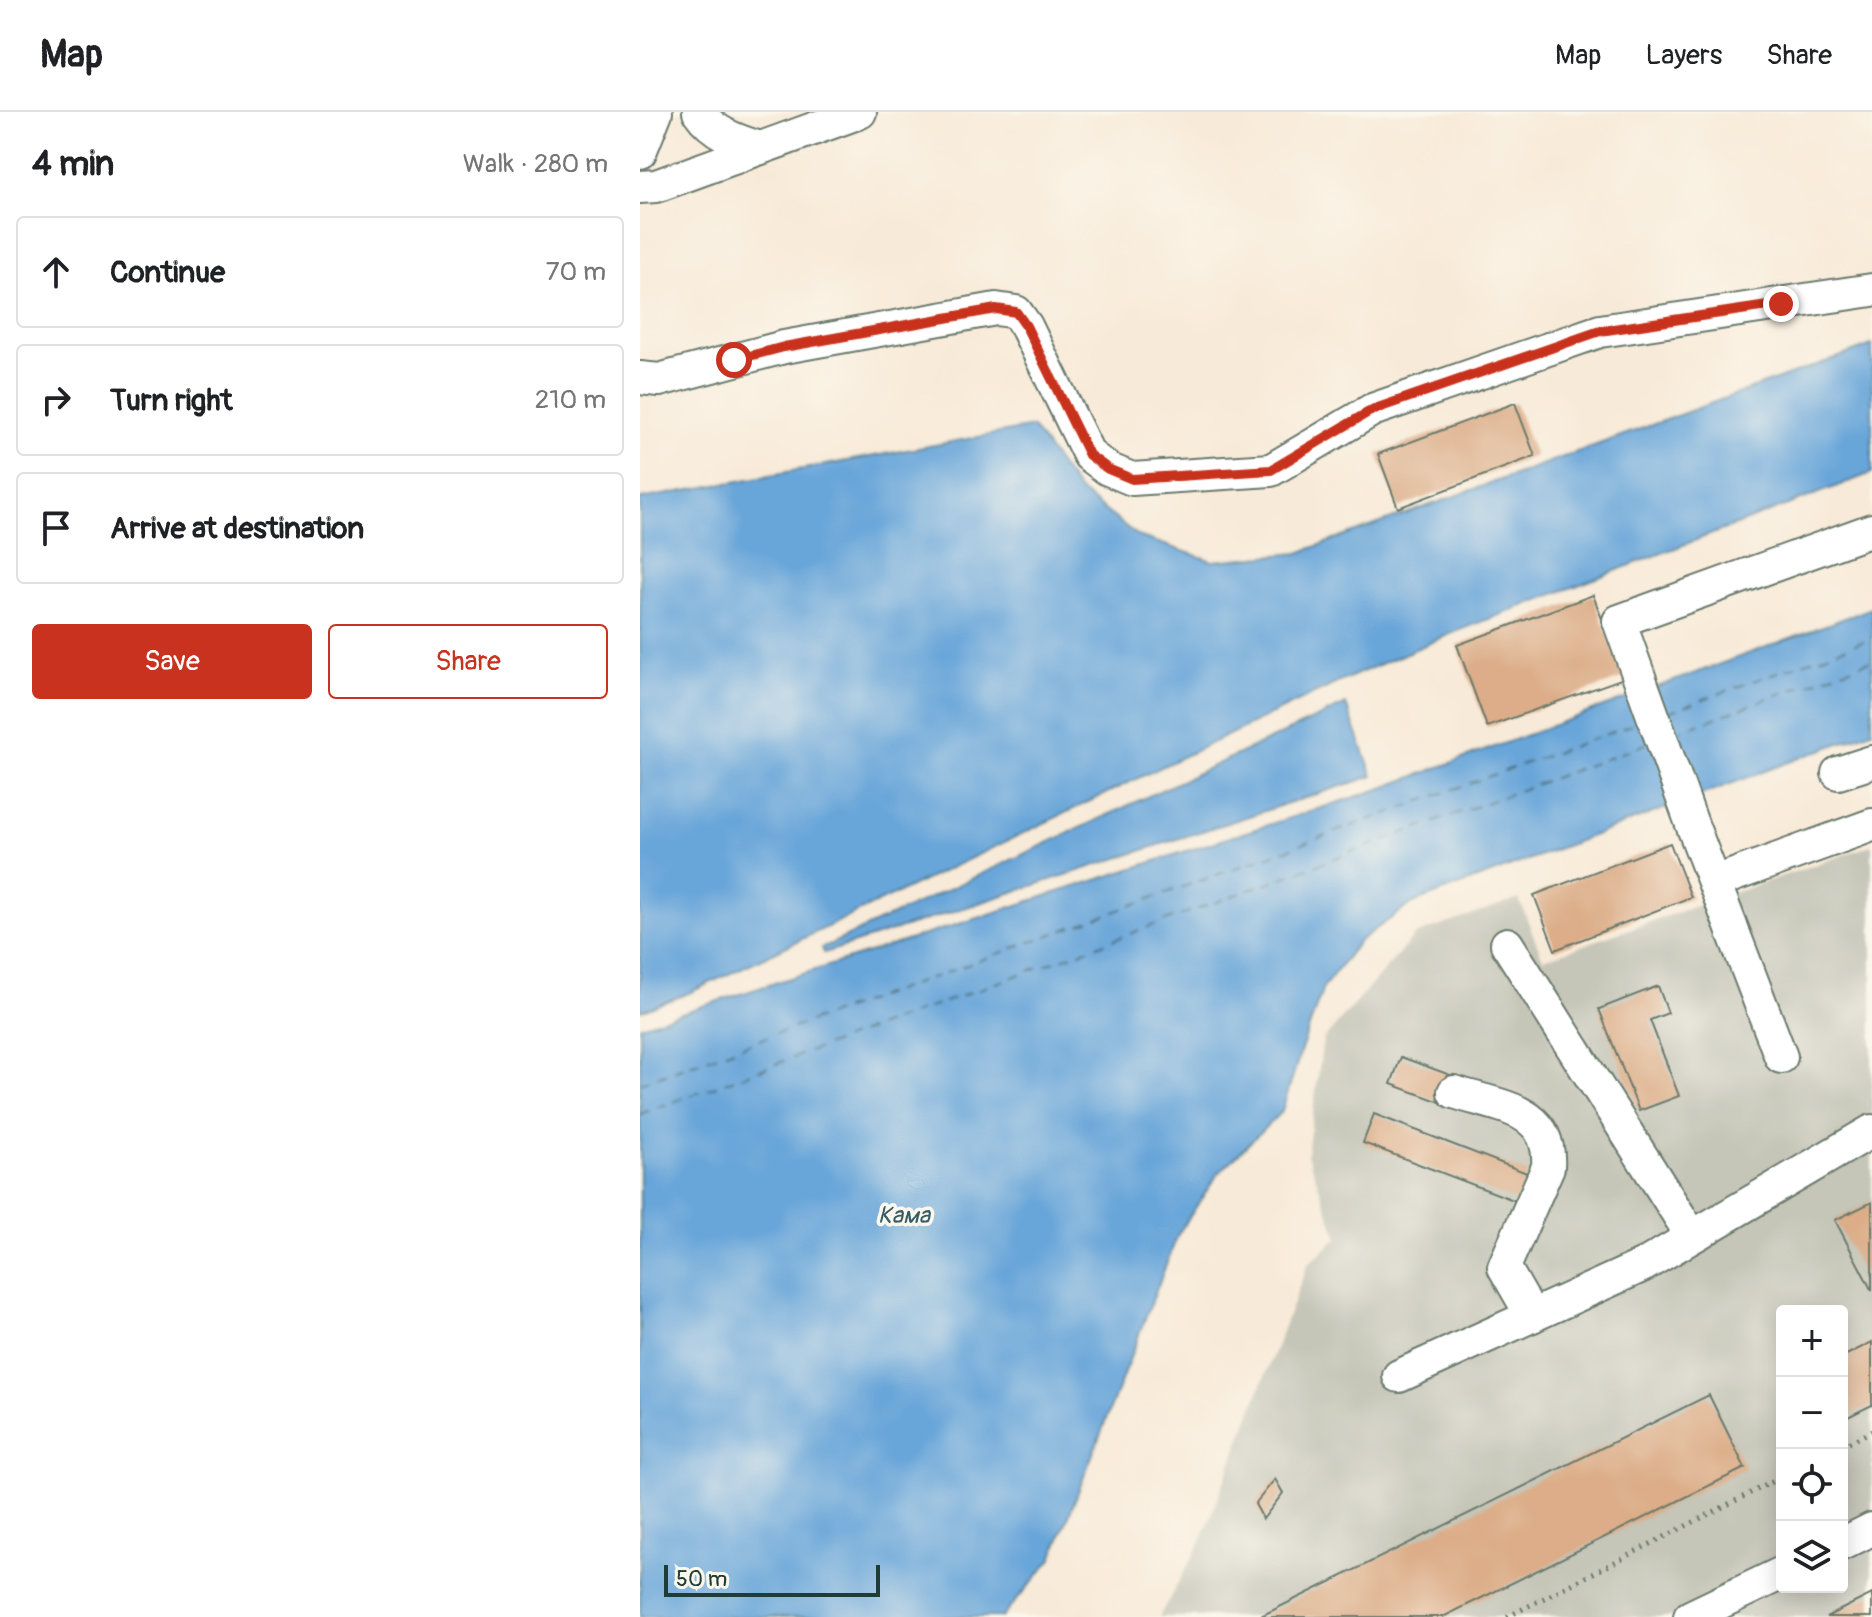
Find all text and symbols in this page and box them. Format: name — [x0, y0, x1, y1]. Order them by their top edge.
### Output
text: Map — [40, 31, 103, 79]
text: Map — [1555, 38, 1601, 73]
text: Layers — [1645, 38, 1722, 73]
text: Share — [1766, 38, 1832, 73]
text: 4 min — [32, 143, 114, 186]
text: Walk · 280 m — [463, 148, 608, 180]
icon: ahead — [34, 250, 78, 294]
text: Continue — [110, 254, 225, 291]
text: 70 m — [546, 256, 606, 288]
route end — [1763, 286, 1799, 322]
route start — [716, 342, 752, 378]
icon: right — [34, 378, 78, 422]
text: Turn right — [110, 382, 233, 419]
text: 210 m — [535, 384, 606, 416]
icon: arrive — [34, 506, 78, 550]
text: Arrive at destination — [110, 510, 364, 547]
button: Save — [32, 624, 312, 699]
button: Share — [328, 624, 608, 699]
water label: Кама — [878, 1201, 932, 1230]
map controls — [1776, 1305, 1848, 1593]
button: + — [1776, 1305, 1848, 1377]
button: − — [1776, 1377, 1848, 1449]
button: locate — [1776, 1449, 1848, 1521]
button: layers — [1776, 1521, 1848, 1593]
scale bar — [664, 1561, 880, 1597]
text: 50 m — [676, 1565, 727, 1593]

